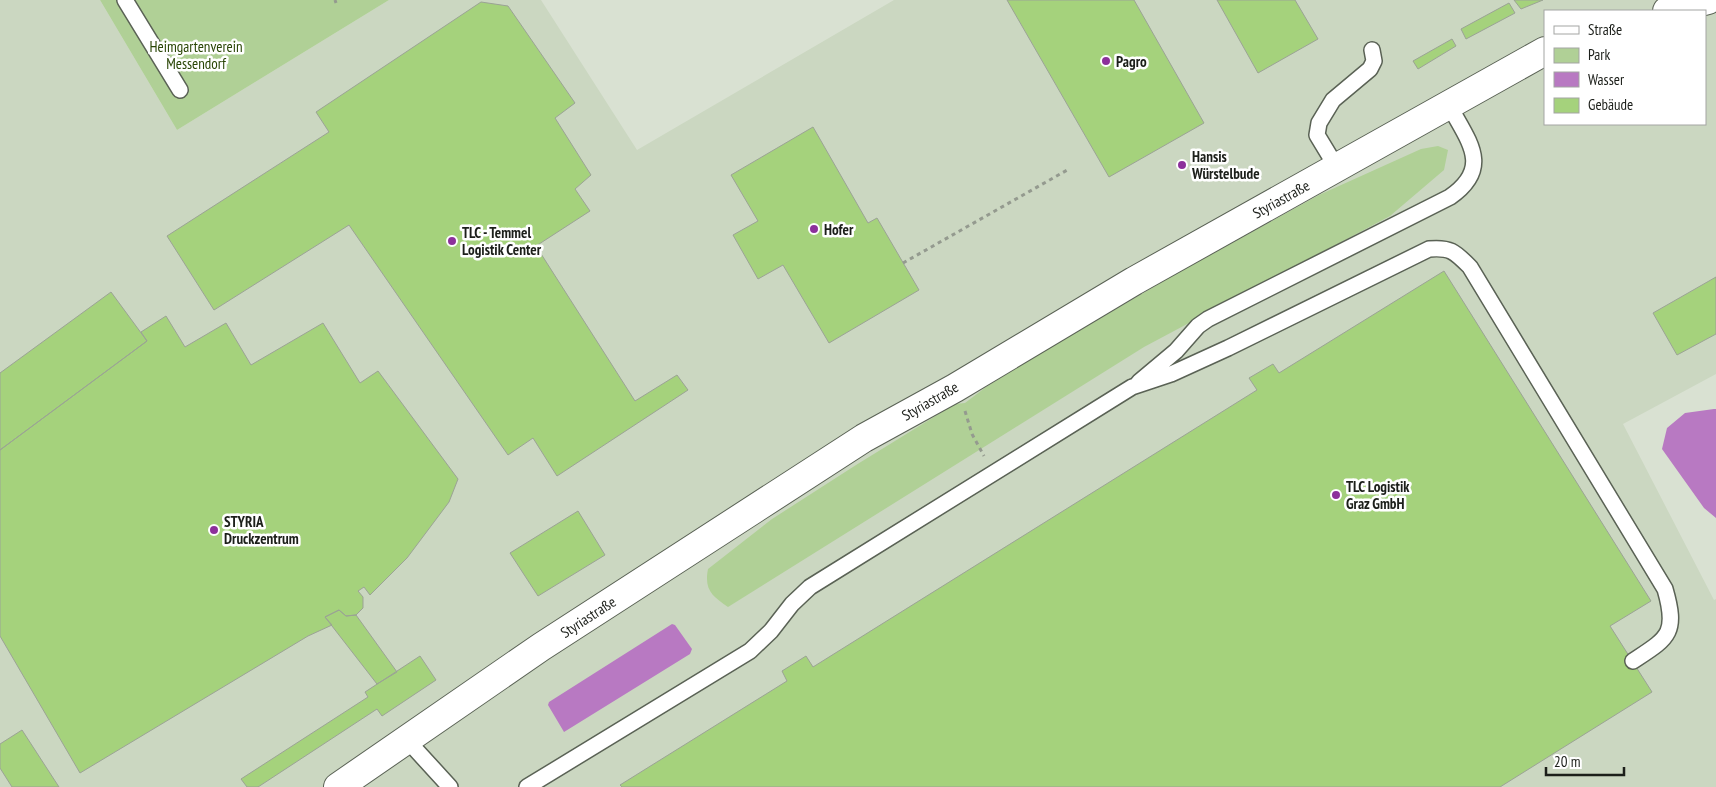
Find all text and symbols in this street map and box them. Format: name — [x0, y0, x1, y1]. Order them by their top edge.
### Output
legend — [1544, 10, 1706, 125]
text: Straße — [1588, 20, 1622, 39]
park label: Heimgartenverein Messendorf — [149, 37, 243, 73]
text: Park — [1588, 45, 1610, 64]
place label: Pagro — [1116, 52, 1147, 71]
marker: Pagro — [1100, 55, 1112, 67]
text: Wasser — [1588, 70, 1625, 89]
text: Gebäude — [1588, 95, 1633, 114]
place label: Hansis Würstelbude — [1191, 147, 1260, 183]
marker: Hansis Würstelbude — [1176, 159, 1188, 171]
street label: Styriastraße — [1249, 176, 1313, 222]
place label: Hofer — [824, 220, 854, 239]
place label: TLC - Temmel Logistik Center — [462, 223, 542, 259]
marker: Hofer — [808, 223, 820, 235]
marker: TLC - Temmel Logistik Center — [446, 235, 458, 247]
street label: Styriastraße — [898, 377, 962, 425]
place label: TLC Logistik Graz GmbH — [1346, 477, 1410, 513]
marker: TLC Logistik Graz GmbH — [1330, 489, 1342, 501]
place label: STYRIA Druckzentrum — [224, 512, 299, 548]
marker: STYRIA Druckzentrum — [208, 524, 220, 536]
street label: Styriastraße — [557, 592, 619, 642]
scale bar — [1546, 744, 1624, 776]
text: 20 m — [1554, 752, 1580, 771]

